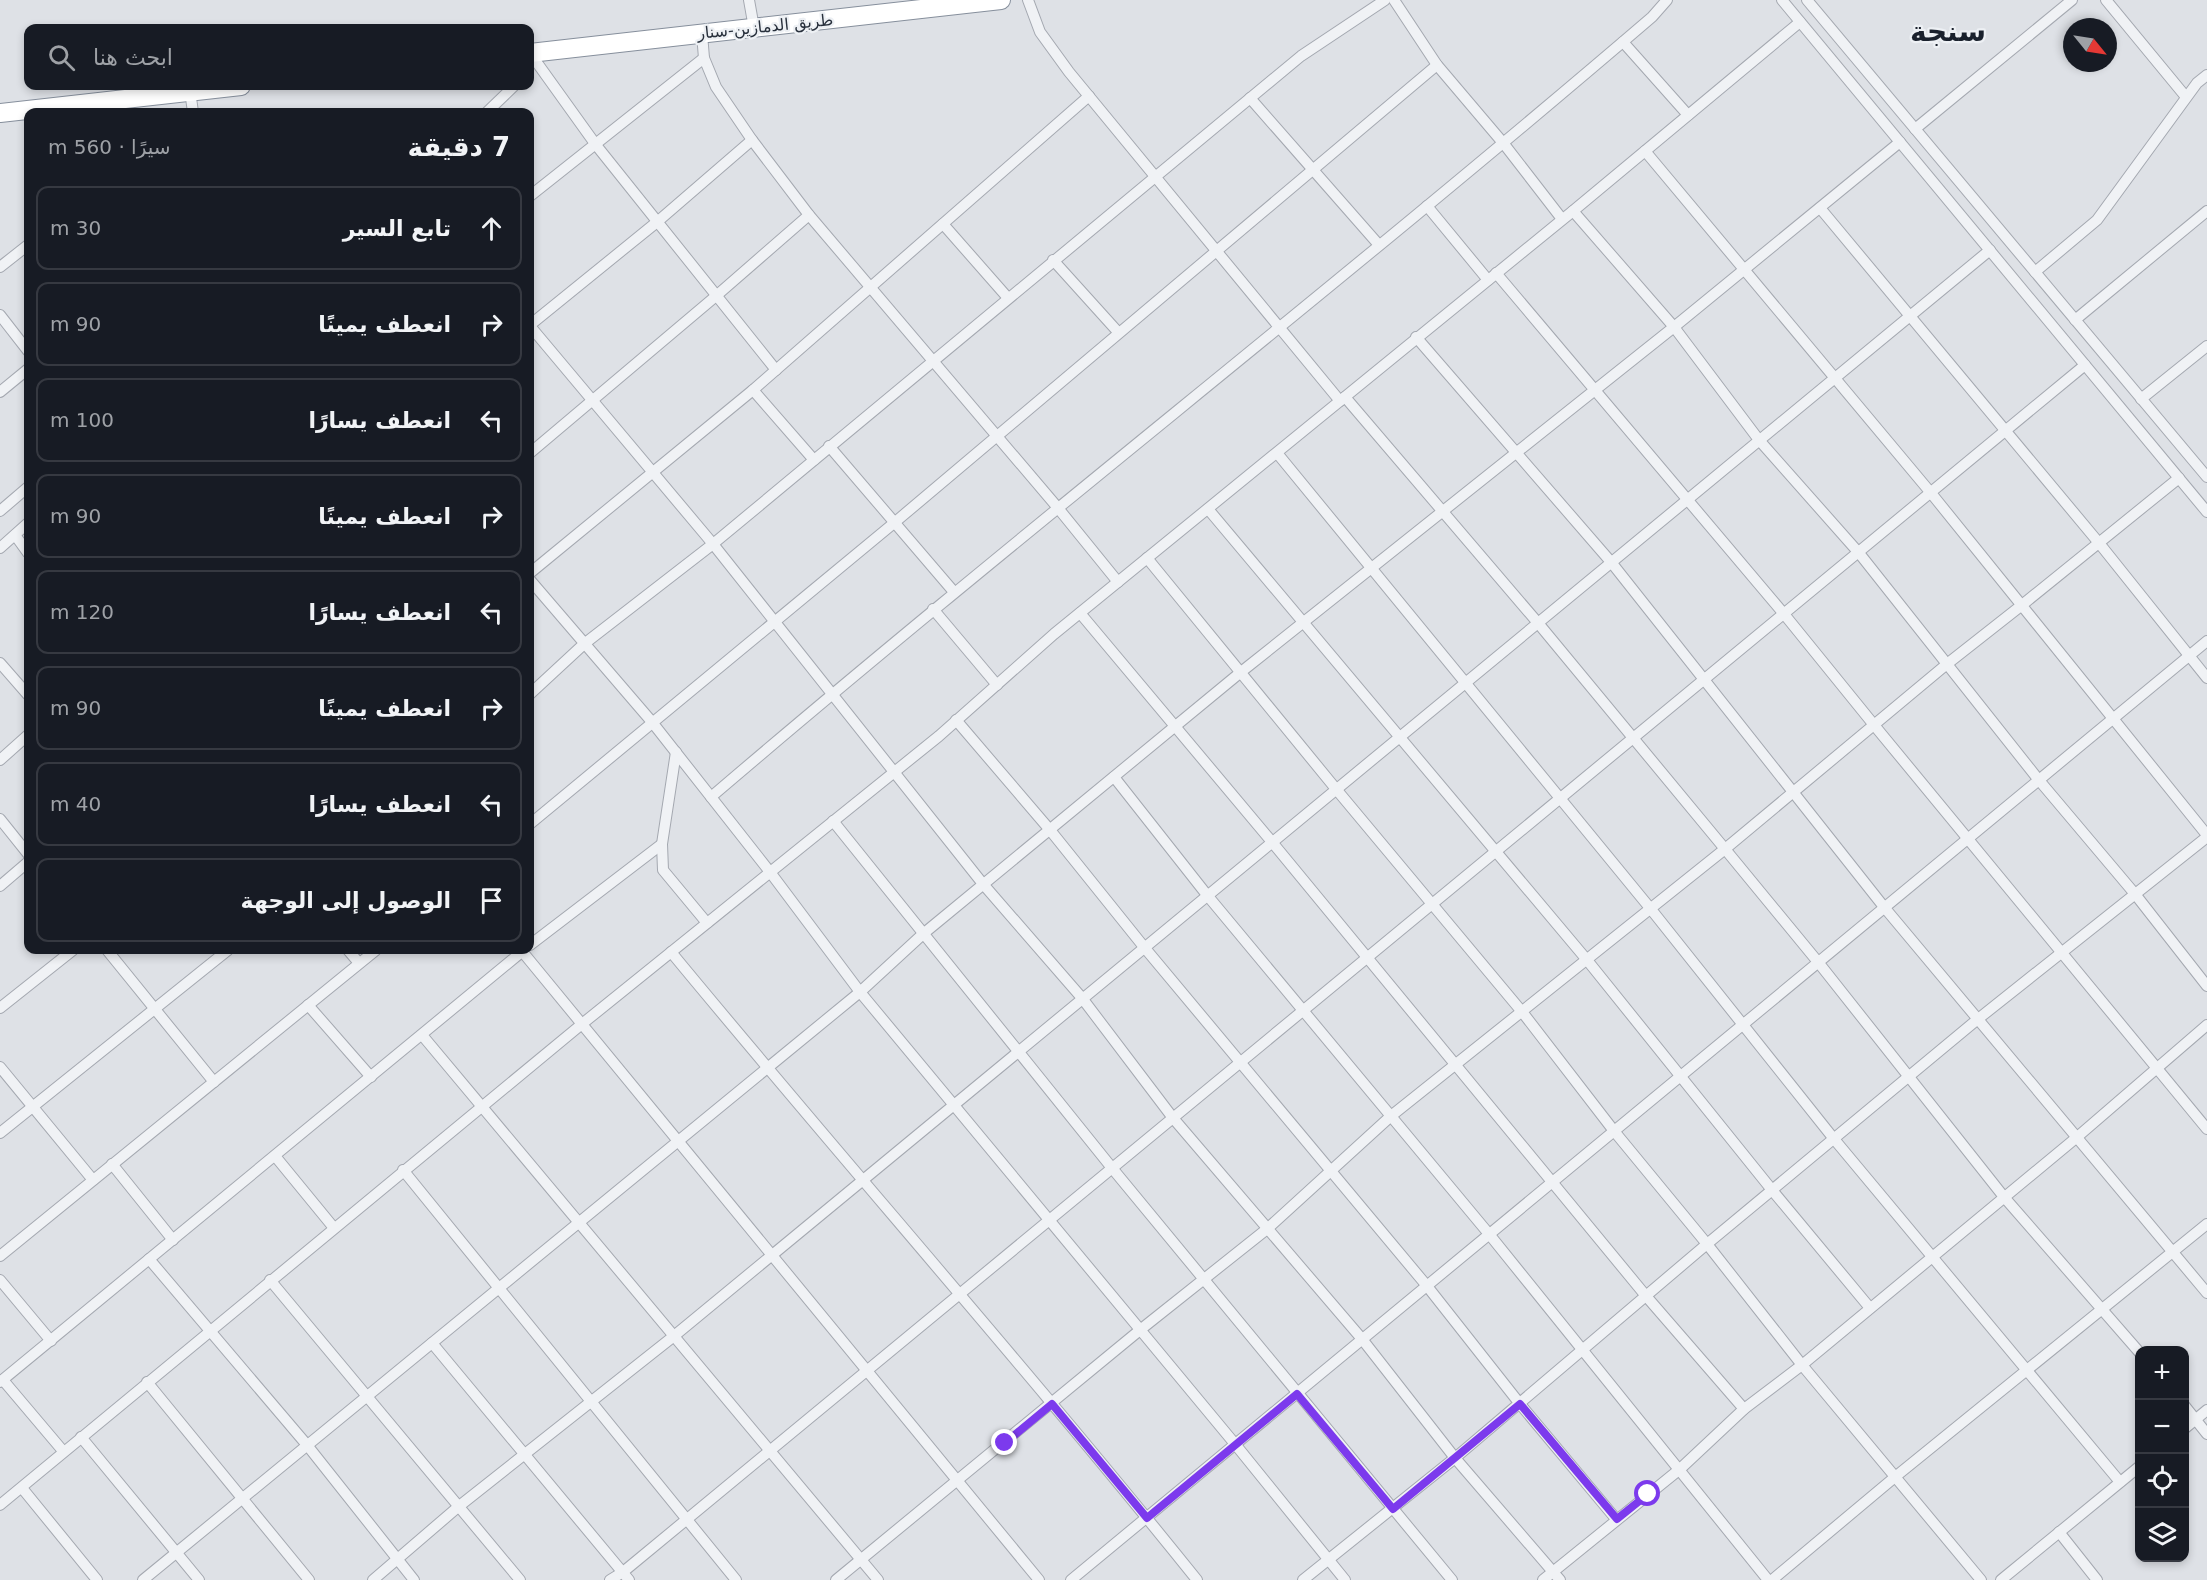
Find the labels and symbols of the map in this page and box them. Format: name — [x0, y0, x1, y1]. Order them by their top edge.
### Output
street label: طريق الدمازين-سنار — [695, 10, 834, 44]
district label: سنجة — [1910, 15, 1986, 48]
north arrow — [2063, 18, 2117, 72]
route end — [991, 1429, 1017, 1455]
route start — [1634, 1480, 1660, 1506]

